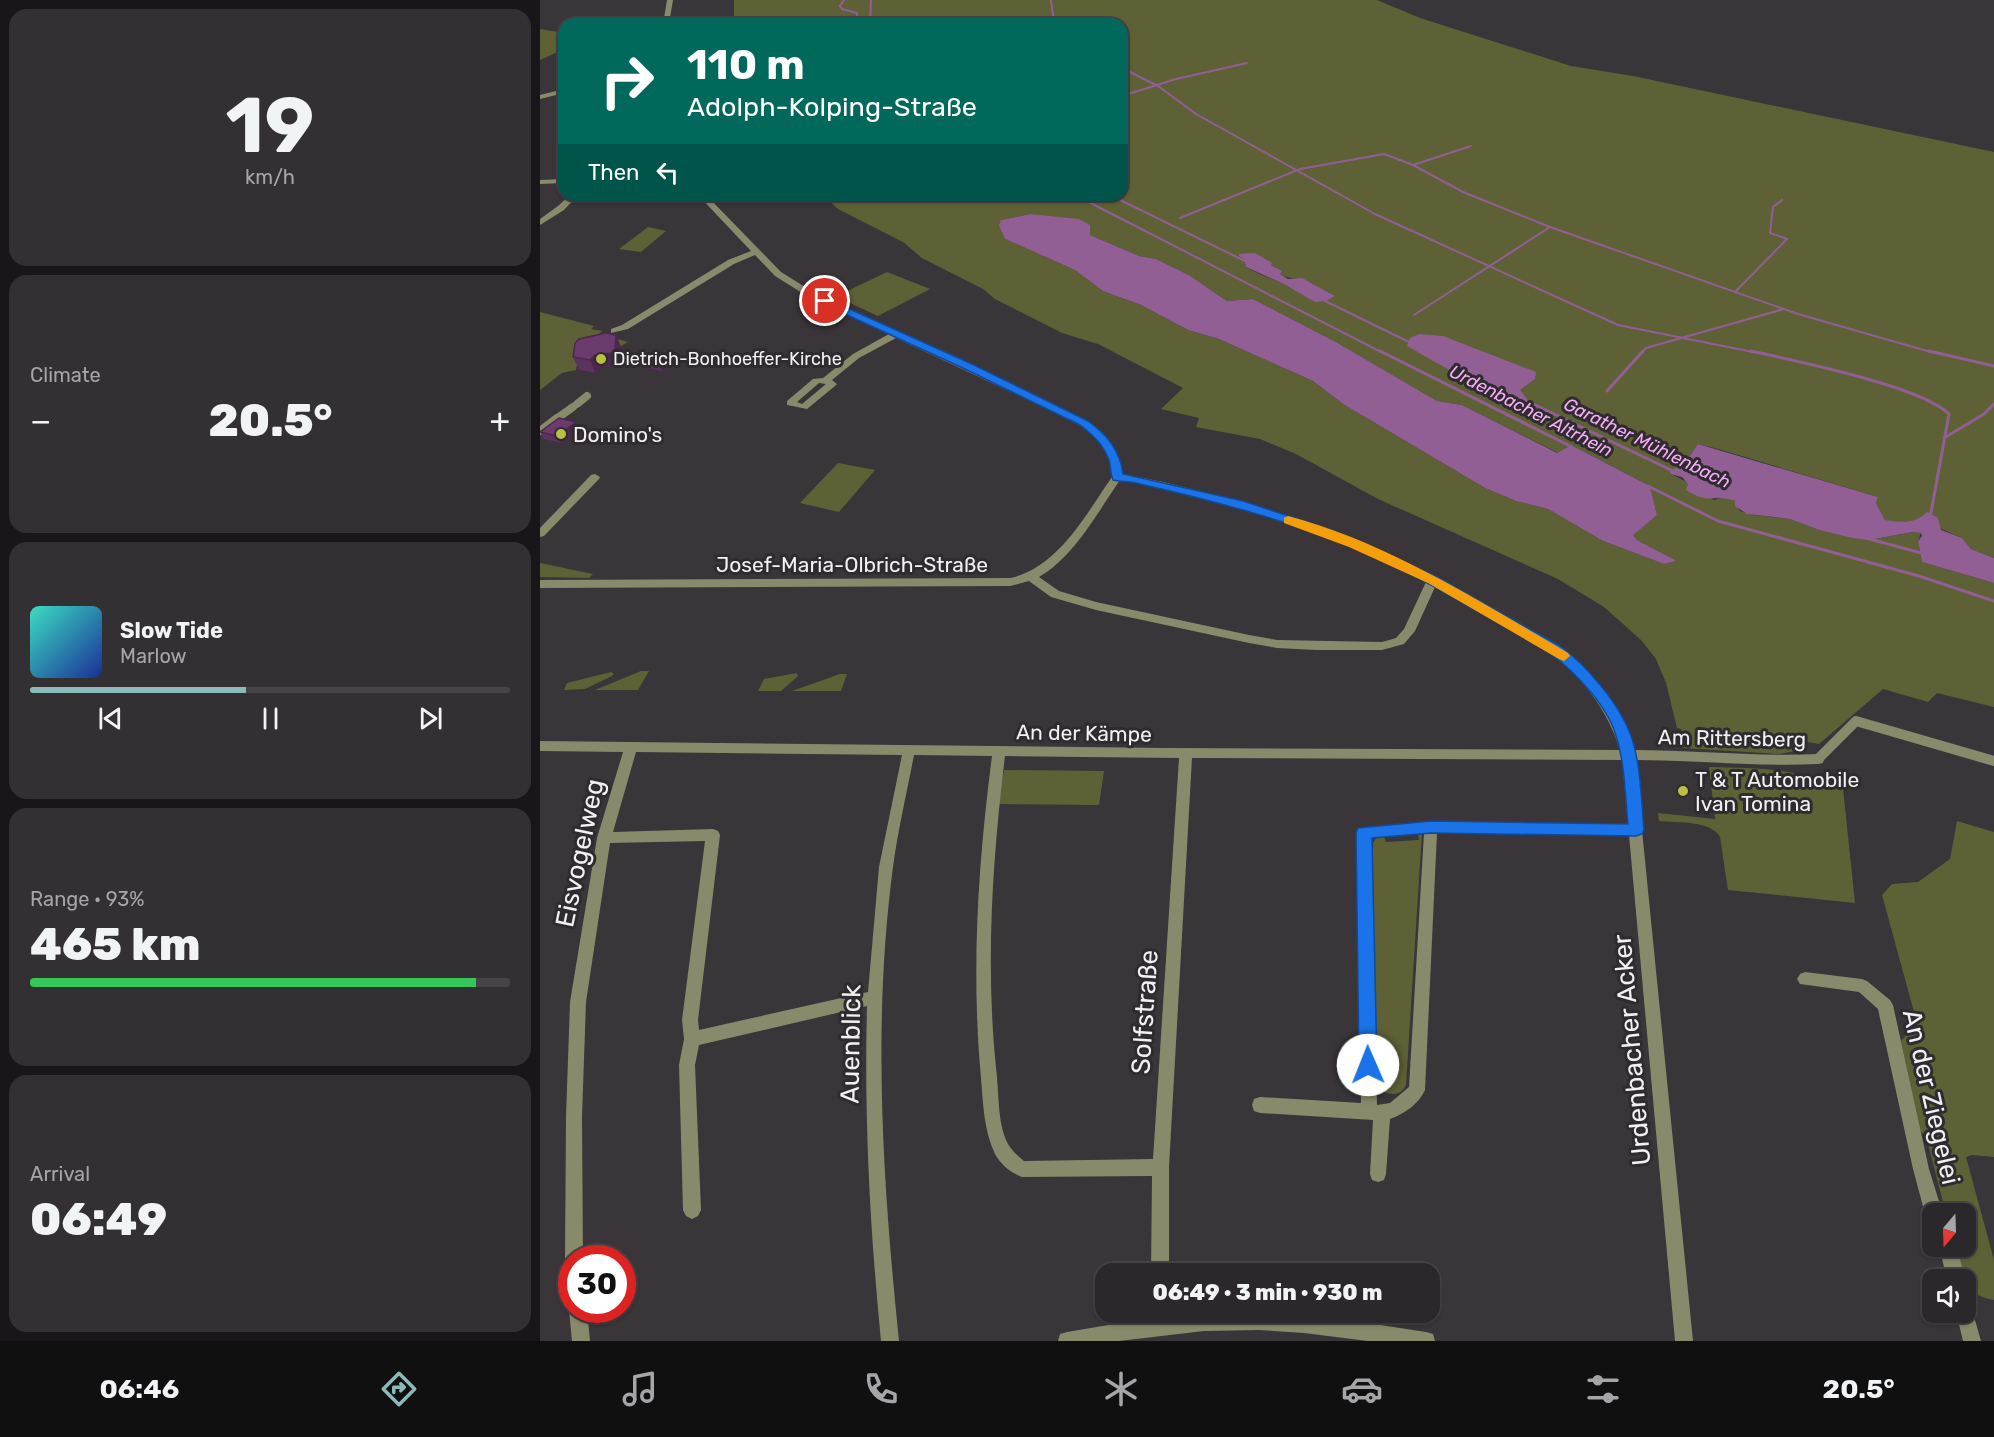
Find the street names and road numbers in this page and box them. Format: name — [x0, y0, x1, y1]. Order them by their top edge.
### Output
street label: Josef-Maria-Olbrich-Straße — [716, 552, 988, 577]
street label: An der Kämpe — [1016, 719, 1152, 747]
street label: Am Rittersberg — [1658, 724, 1806, 752]
street label: Eisvogelweg — [549, 776, 611, 930]
street label: Urdenbacher Acker — [1606, 933, 1658, 1167]
street label: Solfstraße — [1125, 949, 1165, 1075]
street label: Auenblick — [834, 984, 868, 1104]
street label: An der Ziegelei — [1896, 1006, 1966, 1188]

